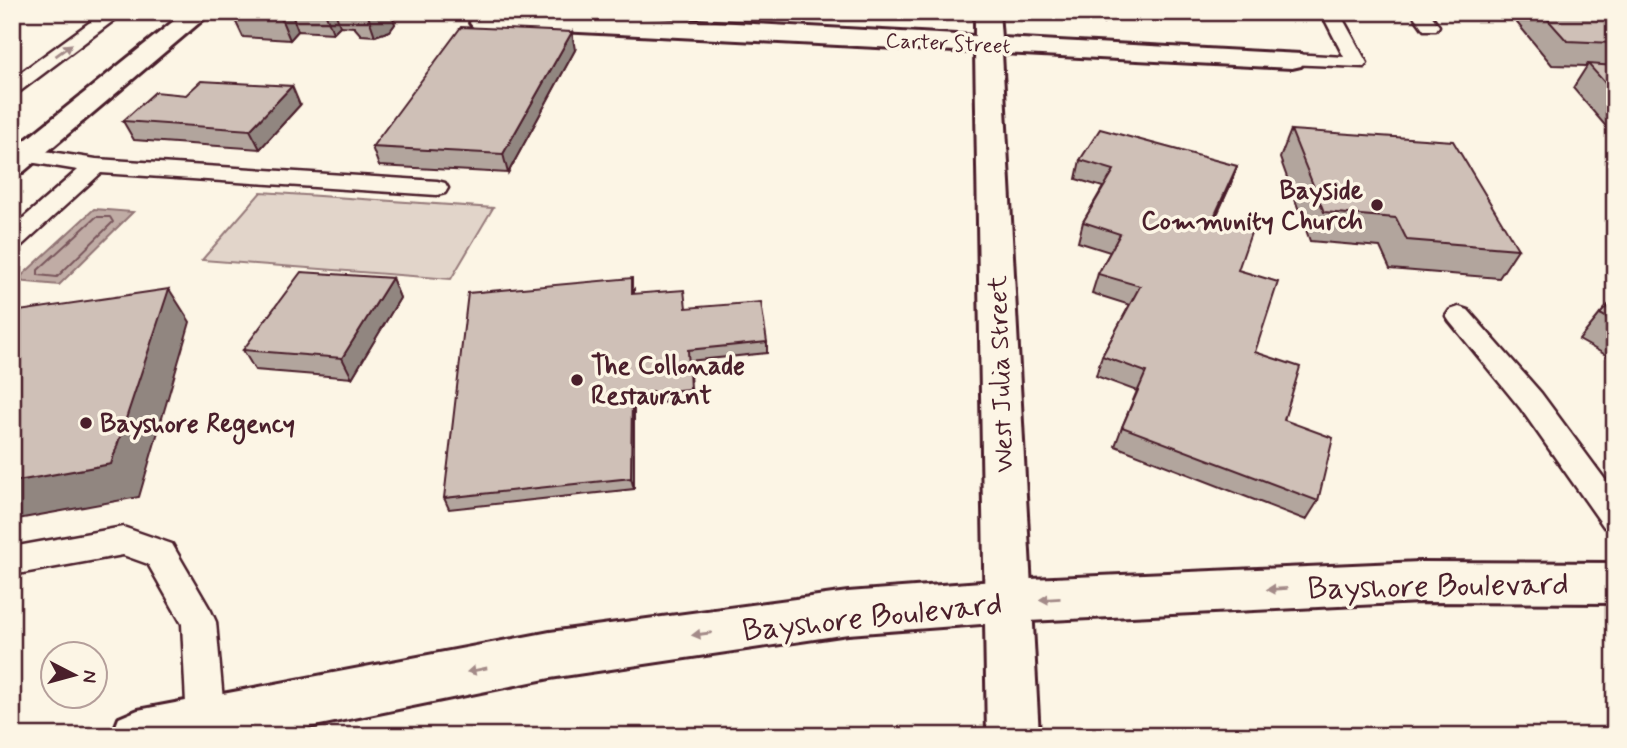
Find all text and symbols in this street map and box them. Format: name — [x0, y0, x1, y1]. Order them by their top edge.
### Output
street label: Carter Street — [885, 27, 1011, 61]
one-way arrow — [55, 43, 73, 57]
place label: Bayside Community Church — [1141, 175, 1363, 239]
marker: Bayside Community Church — [1369, 197, 1385, 213]
street label: West Julia Street — [982, 275, 1022, 473]
place label: The Collonade Restaurant — [591, 350, 745, 414]
marker: The Collonade Restaurant — [569, 372, 585, 388]
place label: Bayshore Regency — [100, 408, 295, 445]
marker: Bayshore Regency — [78, 415, 94, 431]
street label: Bayshore Boulevard — [1307, 564, 1569, 610]
street label: Bayshore Boulevard — [740, 583, 1004, 653]
one-way arrow — [1266, 583, 1288, 594]
one-way arrow — [1039, 594, 1061, 605]
one-way arrow — [691, 629, 713, 640]
north arrow — [38, 640, 108, 710]
one-way arrow — [466, 664, 488, 675]
text: N — [76, 669, 103, 684]

